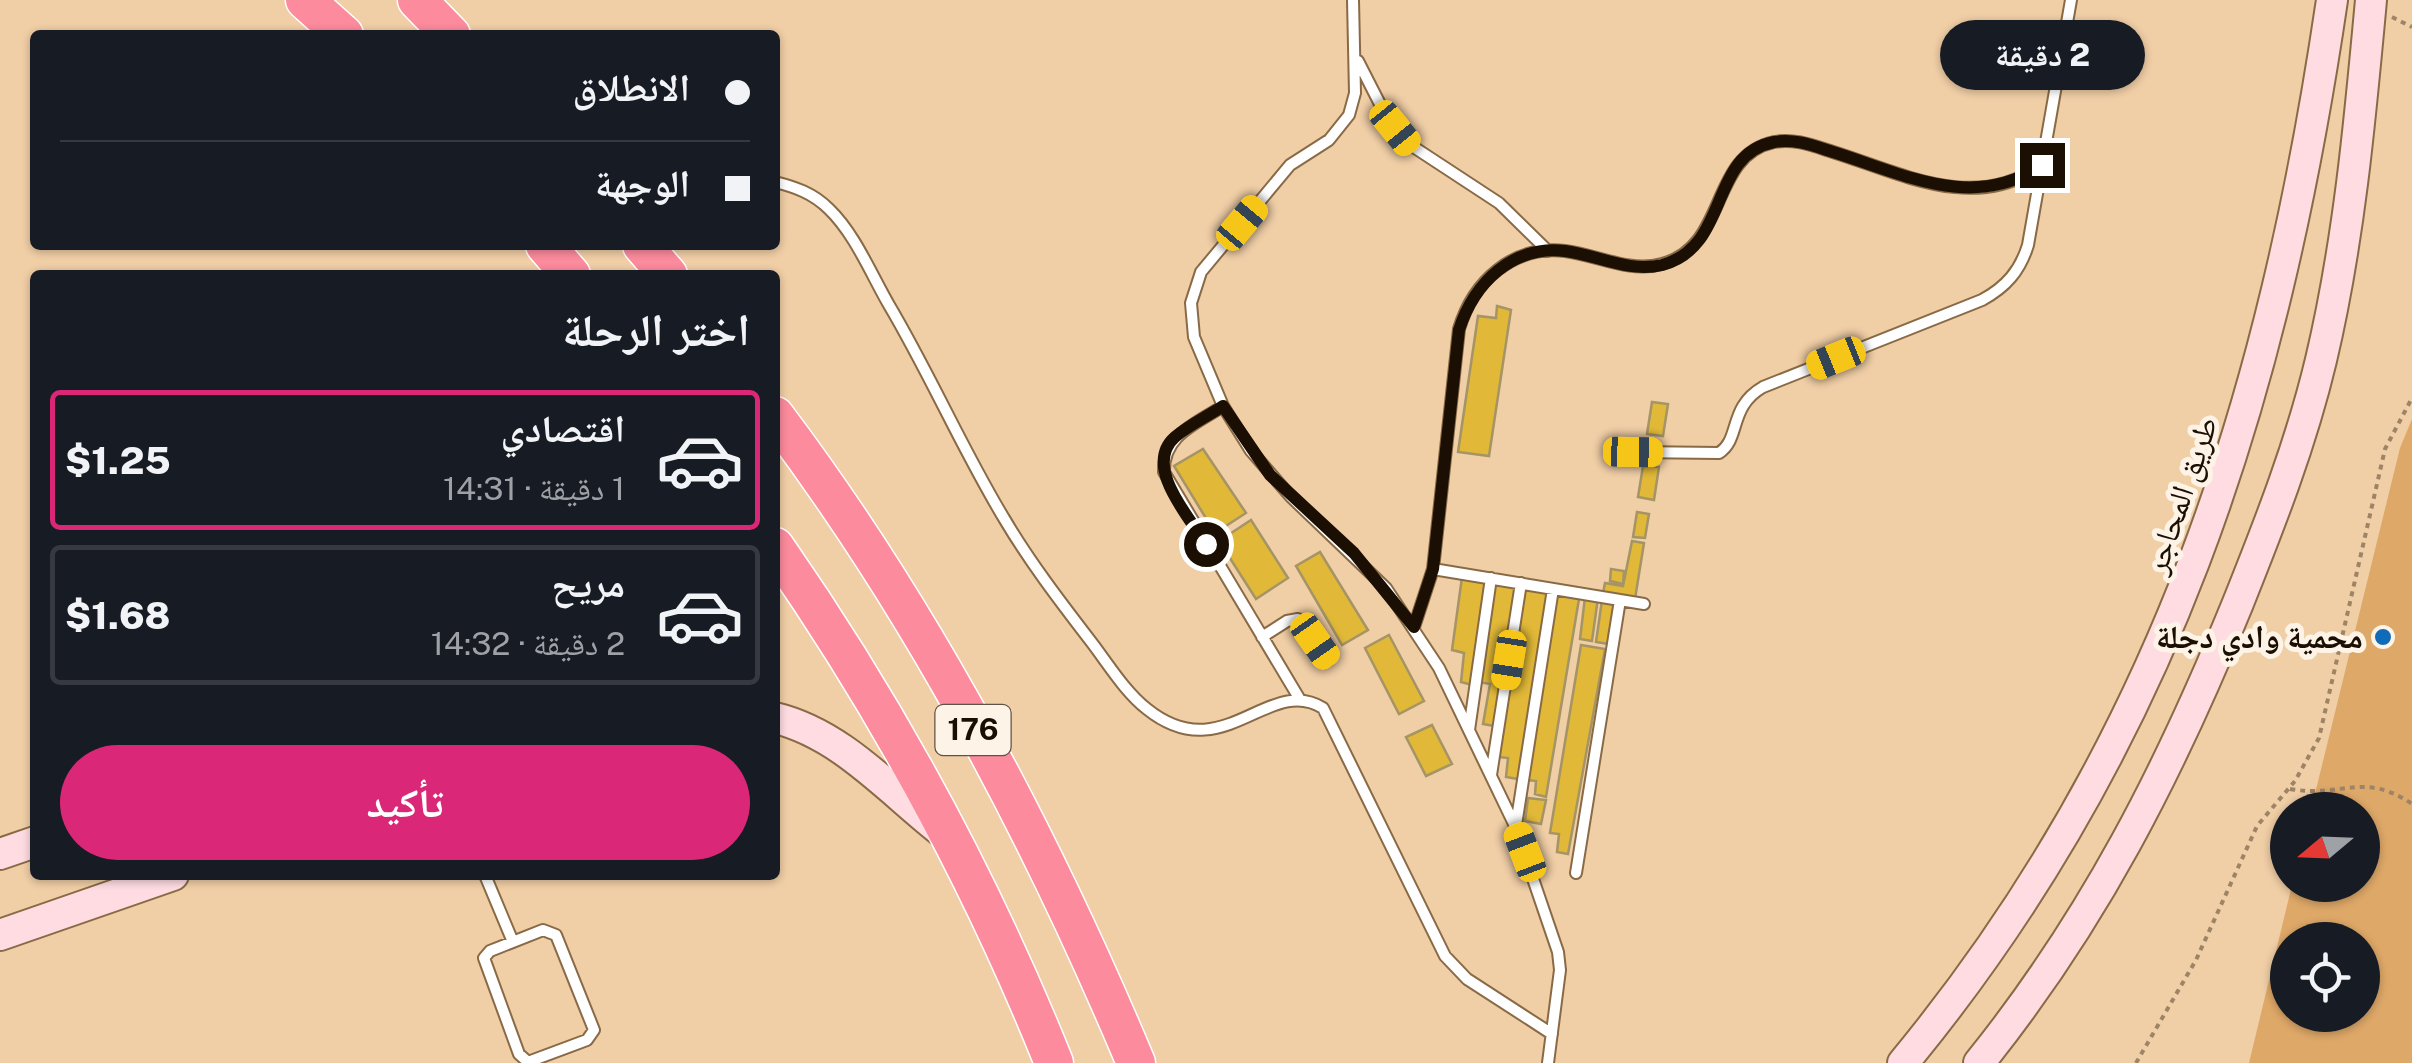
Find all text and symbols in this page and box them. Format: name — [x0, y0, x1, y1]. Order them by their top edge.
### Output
callout: 2 دقيقة — [1940, 20, 2144, 90]
text: 2 دقيقة — [1995, 36, 2090, 73]
text: الانطلاق — [572, 65, 690, 110]
car — [1364, 95, 1426, 161]
route end — [2020, 143, 2065, 188]
text: الوجهة — [595, 161, 690, 206]
car — [1211, 190, 1273, 256]
text: اختر الرحلة — [562, 303, 750, 356]
car — [1803, 333, 1869, 383]
text: اقتصادي — [501, 406, 625, 451]
street label: طريق المحاجر — [2136, 411, 2227, 580]
icon: car — [655, 415, 745, 505]
car — [1603, 436, 1663, 468]
text: $1.25 — [65, 438, 171, 483]
text: 1 دقيقة · 14:31 — [443, 470, 625, 507]
route start — [1184, 522, 1229, 567]
text: مريح — [551, 561, 625, 606]
icon: car — [655, 570, 745, 660]
text: $1.68 — [65, 593, 171, 638]
car — [1286, 608, 1344, 674]
place label: محمية وادي دجلة — [2156, 618, 2363, 662]
text: 2 دقيقة · 14:32 — [431, 625, 625, 662]
marker: محمية وادي دجلة — [2372, 626, 2394, 648]
car — [1489, 628, 1529, 692]
road number: 176 — [936, 705, 1010, 755]
button: تأكيد — [60, 745, 750, 860]
north arrow — [2270, 792, 2380, 902]
map controls — [2270, 792, 2380, 1032]
car — [1500, 819, 1550, 885]
button: locate — [2270, 922, 2380, 1032]

